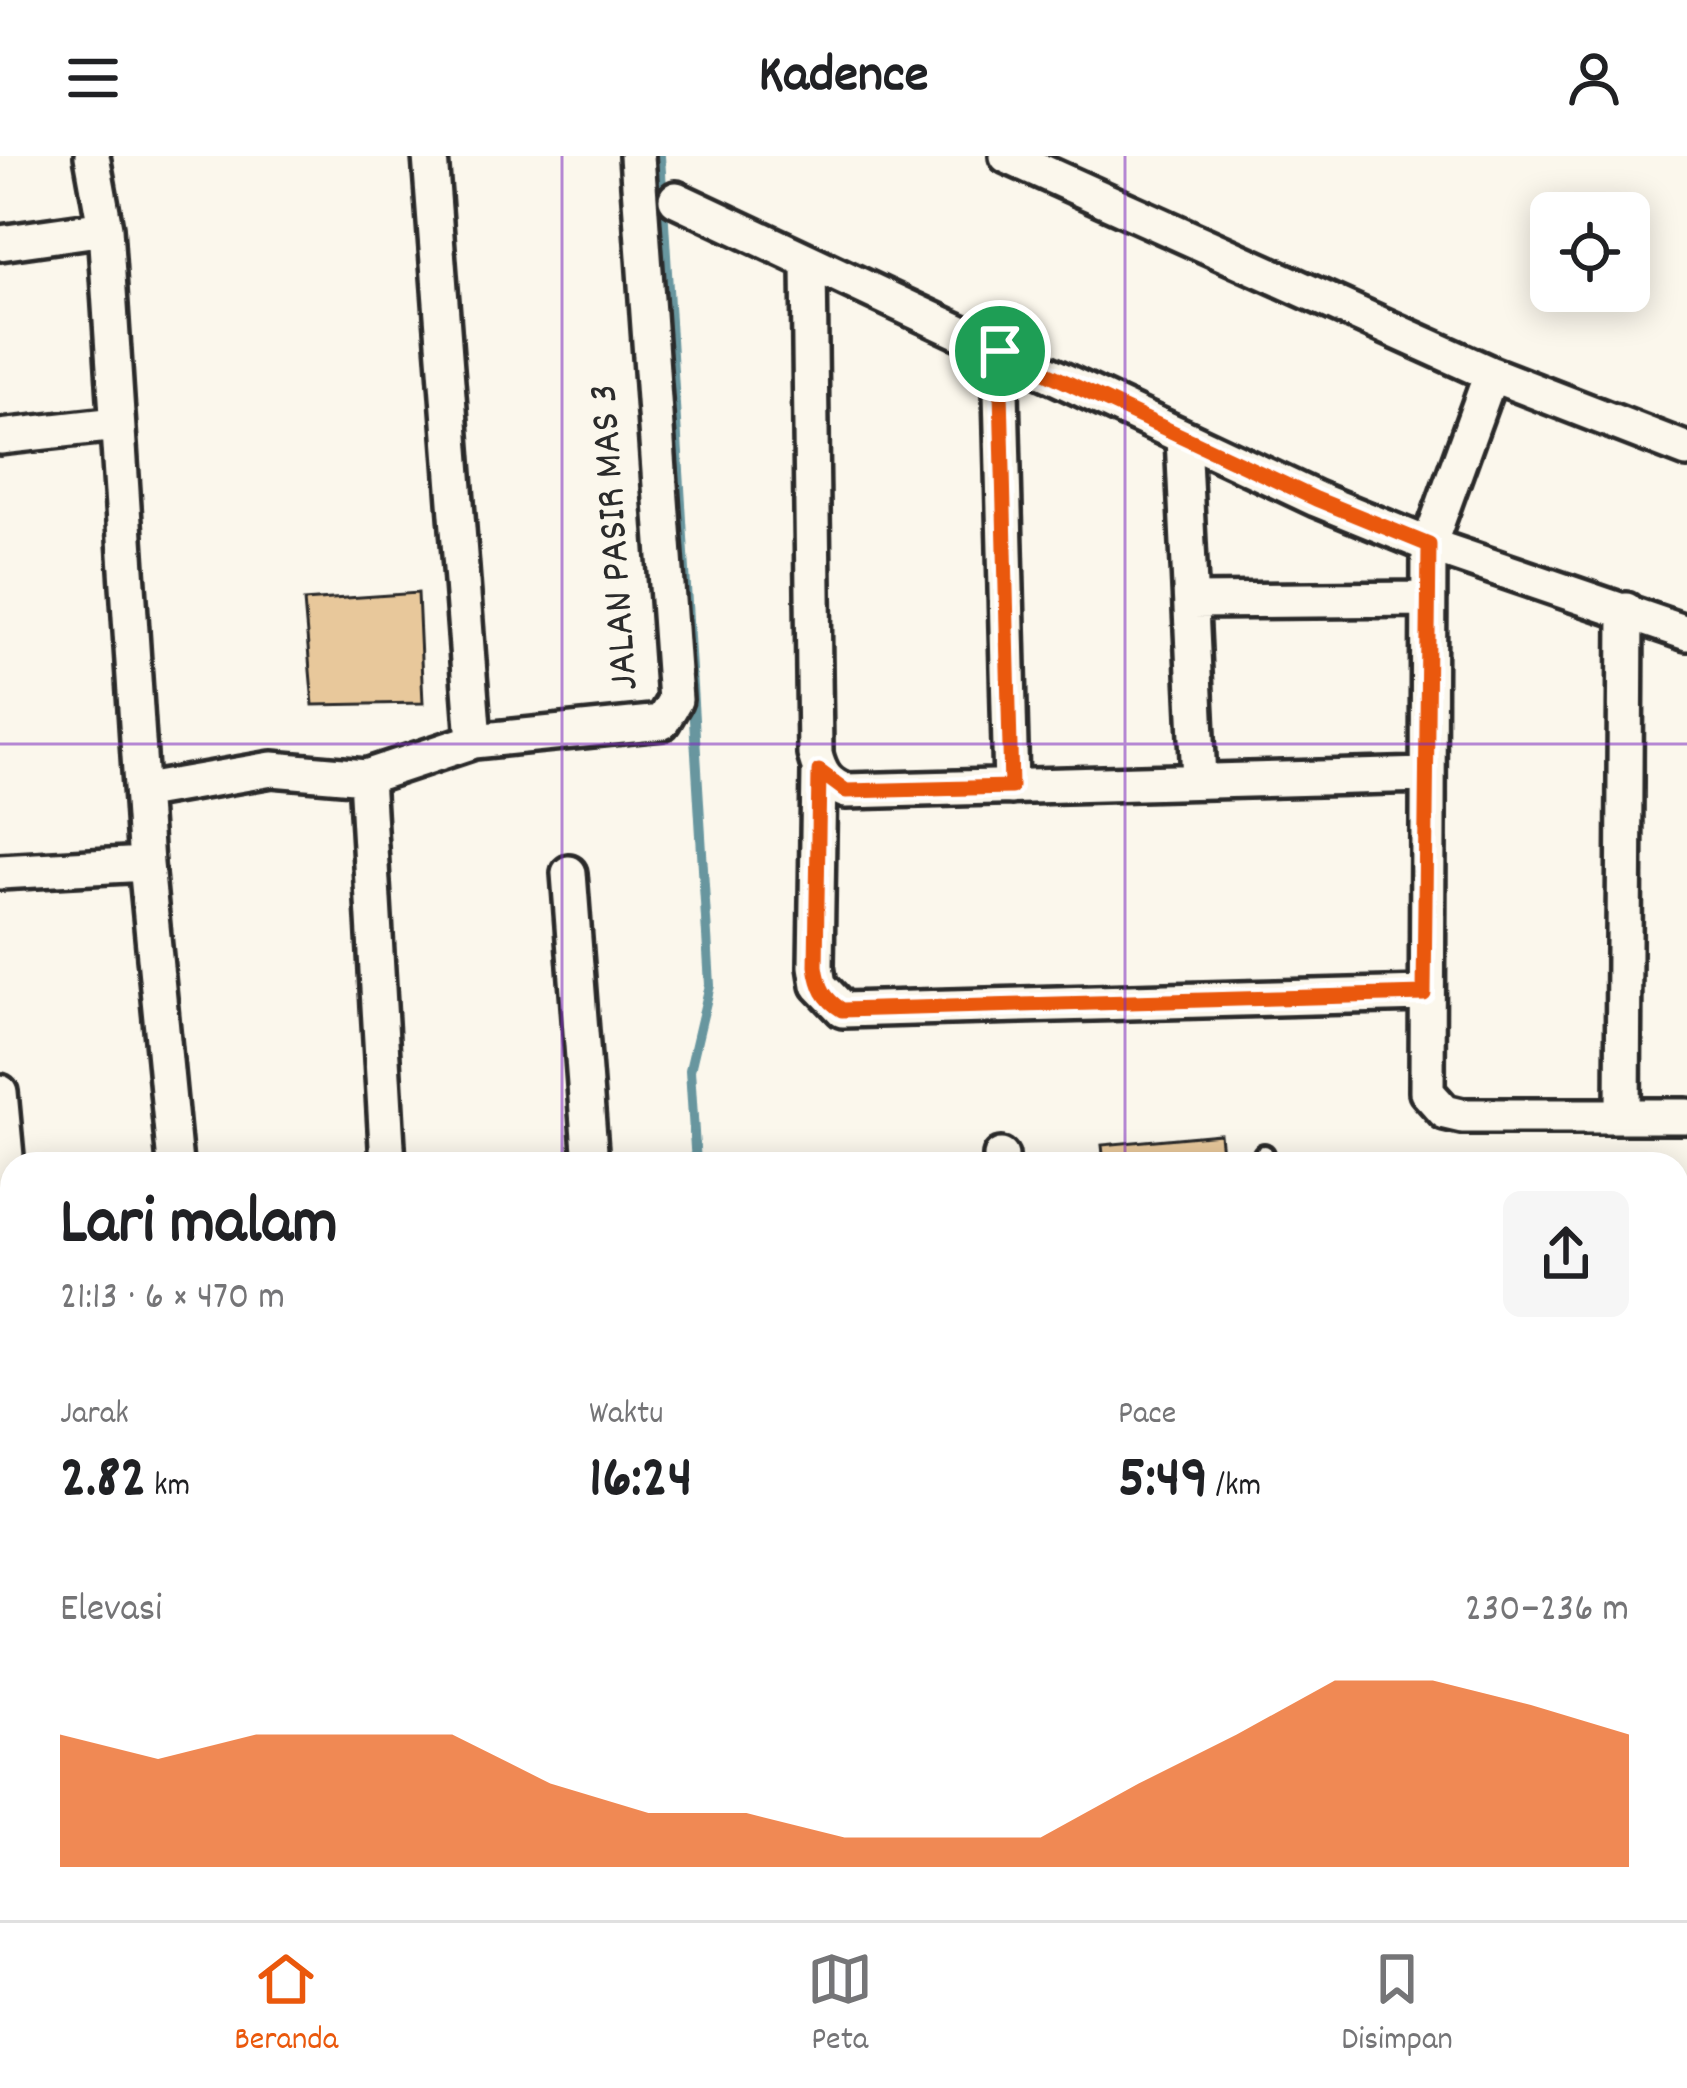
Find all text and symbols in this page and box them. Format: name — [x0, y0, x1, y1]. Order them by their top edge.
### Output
text: Kadence — [759, 40, 928, 117]
icon: menu — [60, 45, 126, 111]
icon: person — [1561, 45, 1627, 111]
map controls — [1530, 192, 1650, 312]
button: locate — [1530, 192, 1650, 312]
pin — [949, 300, 1051, 402]
icon: arrive — [967, 318, 1033, 384]
street label: JALAN PASIR MAS 3 — [576, 382, 658, 692]
text: Lari malam — [60, 1180, 338, 1274]
button: share — [1503, 1191, 1629, 1317]
text: 21:13 · 6 × 470 m — [60, 1272, 285, 1327]
text: Jarak — [60, 1392, 129, 1439]
text: Waktu — [589, 1392, 663, 1439]
text: Pace — [1118, 1392, 1176, 1439]
text: 2.82 — [60, 1439, 146, 1525]
text: 16:24 — [589, 1439, 693, 1525]
text: 5:49 — [1118, 1439, 1208, 1525]
text: km — [146, 1464, 190, 1511]
text: /km — [1208, 1464, 1261, 1511]
text: Elevasi — [60, 1584, 162, 1639]
text: 230–236 m — [1465, 1584, 1629, 1639]
tab: Beranda — [234, 1946, 338, 2065]
tab: Peta — [807, 1946, 873, 2065]
tab: Disimpan — [1341, 1946, 1453, 2065]

